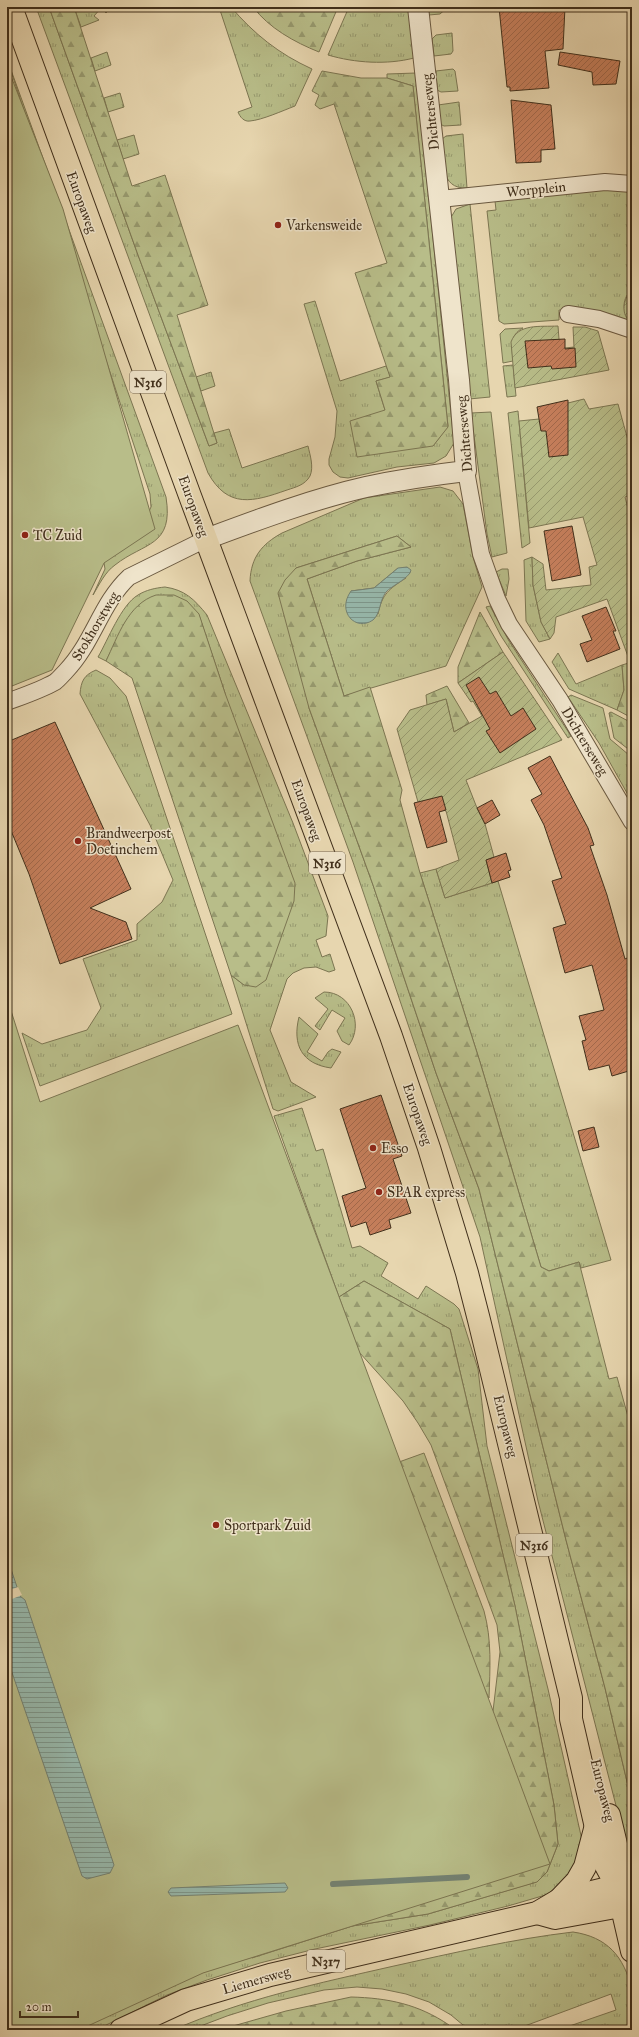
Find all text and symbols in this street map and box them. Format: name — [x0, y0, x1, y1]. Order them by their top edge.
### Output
street label: Dichterseweg — [418, 72, 443, 151]
street label: Europaweg — [63, 169, 101, 236]
street label: Worpplein — [505, 178, 567, 201]
place label: Varkensweide — [285, 217, 362, 234]
marker: Varkensweide — [273, 220, 283, 230]
road number: N316 — [130, 371, 166, 393]
street label: Dichterseweg — [453, 394, 476, 473]
street label: Europaweg — [175, 473, 213, 540]
place label: TC Zuid — [33, 527, 82, 544]
marker: TC Zuid — [20, 530, 30, 540]
street label: Stokhorstweg — [68, 588, 123, 664]
street label: Dichterseweg — [557, 704, 612, 779]
street label: Europaweg — [288, 777, 326, 844]
place label: Brandweerpost Doetinchem — [86, 825, 171, 858]
marker: Brandweerpost Doetinchem — [73, 836, 83, 846]
road number: N316 — [309, 852, 345, 874]
street label: Europaweg — [399, 1081, 436, 1148]
place label: Esso — [381, 1140, 408, 1157]
marker: Esso — [368, 1143, 378, 1153]
place label: SPAR express — [387, 1184, 465, 1201]
marker: SPAR express — [374, 1187, 384, 1197]
street label: Europaweg — [490, 1393, 522, 1460]
place label: Sportpark Zuid — [224, 1517, 311, 1534]
marker: Sportpark Zuid — [211, 1520, 221, 1530]
road number: N316 — [516, 1534, 552, 1556]
street label: Europaweg — [587, 1757, 619, 1824]
road number: N317 — [307, 1950, 345, 1972]
street label: Liemersweg — [220, 1963, 292, 1998]
scale bar — [20, 1993, 78, 2019]
text: 20 m — [26, 2000, 52, 2014]

